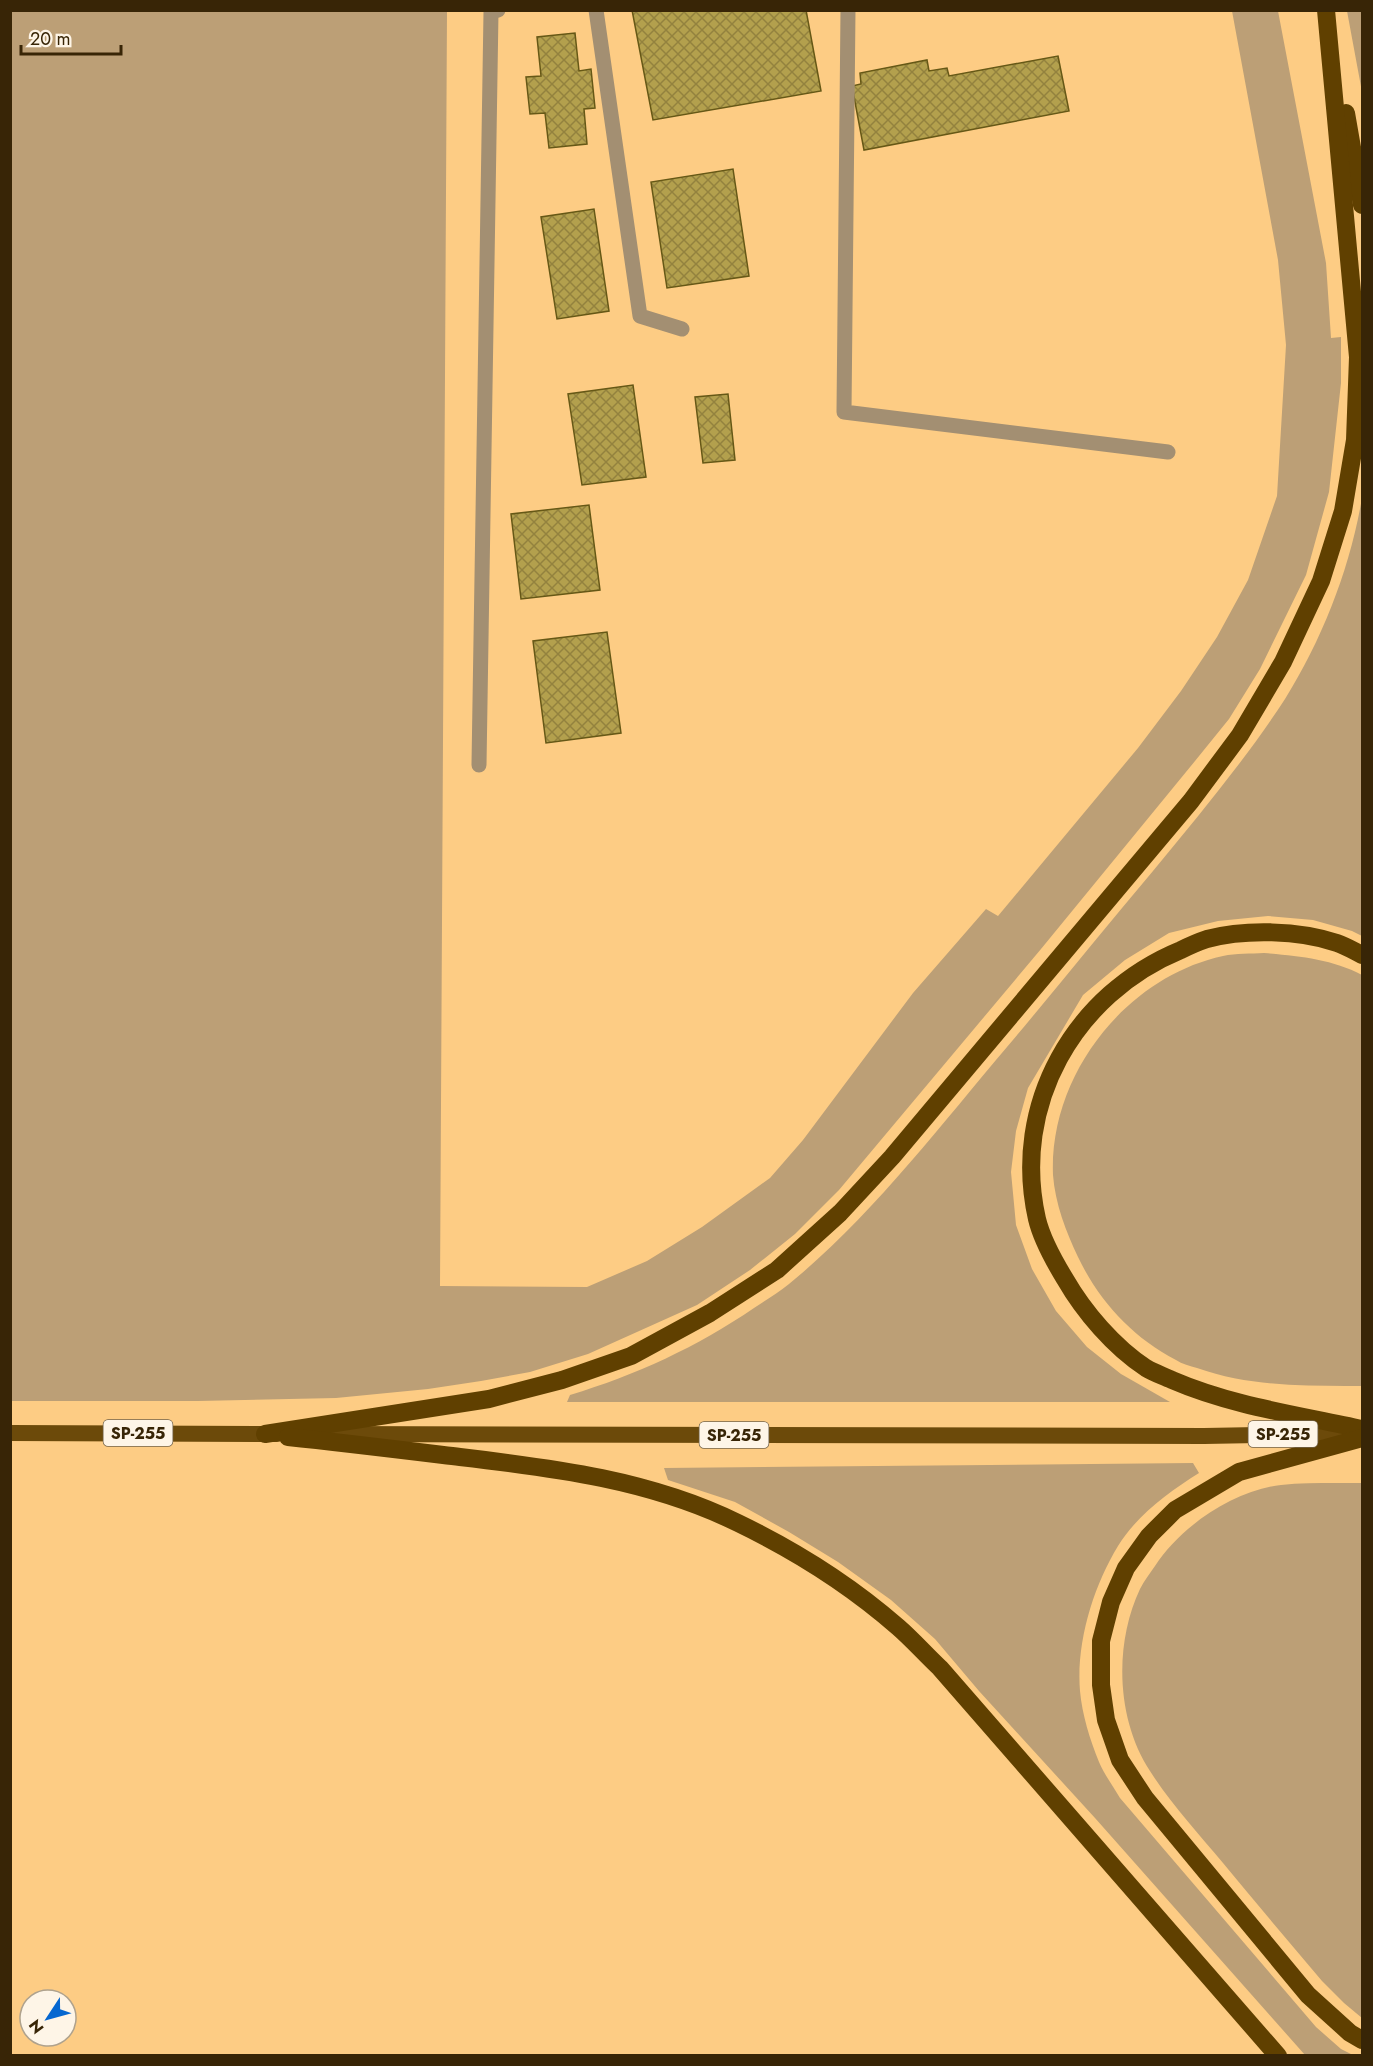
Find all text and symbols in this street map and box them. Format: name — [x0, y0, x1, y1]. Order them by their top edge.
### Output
scale bar — [21, 18, 122, 56]
text: 20 m — [30, 26, 70, 52]
road number: SP-255 — [104, 1420, 172, 1446]
road number: SP-255 — [1248, 1421, 1318, 1447]
road number: SP-255 — [700, 1422, 768, 1448]
north arrow — [18, 1988, 78, 2048]
text: N — [23, 2015, 49, 2038]

